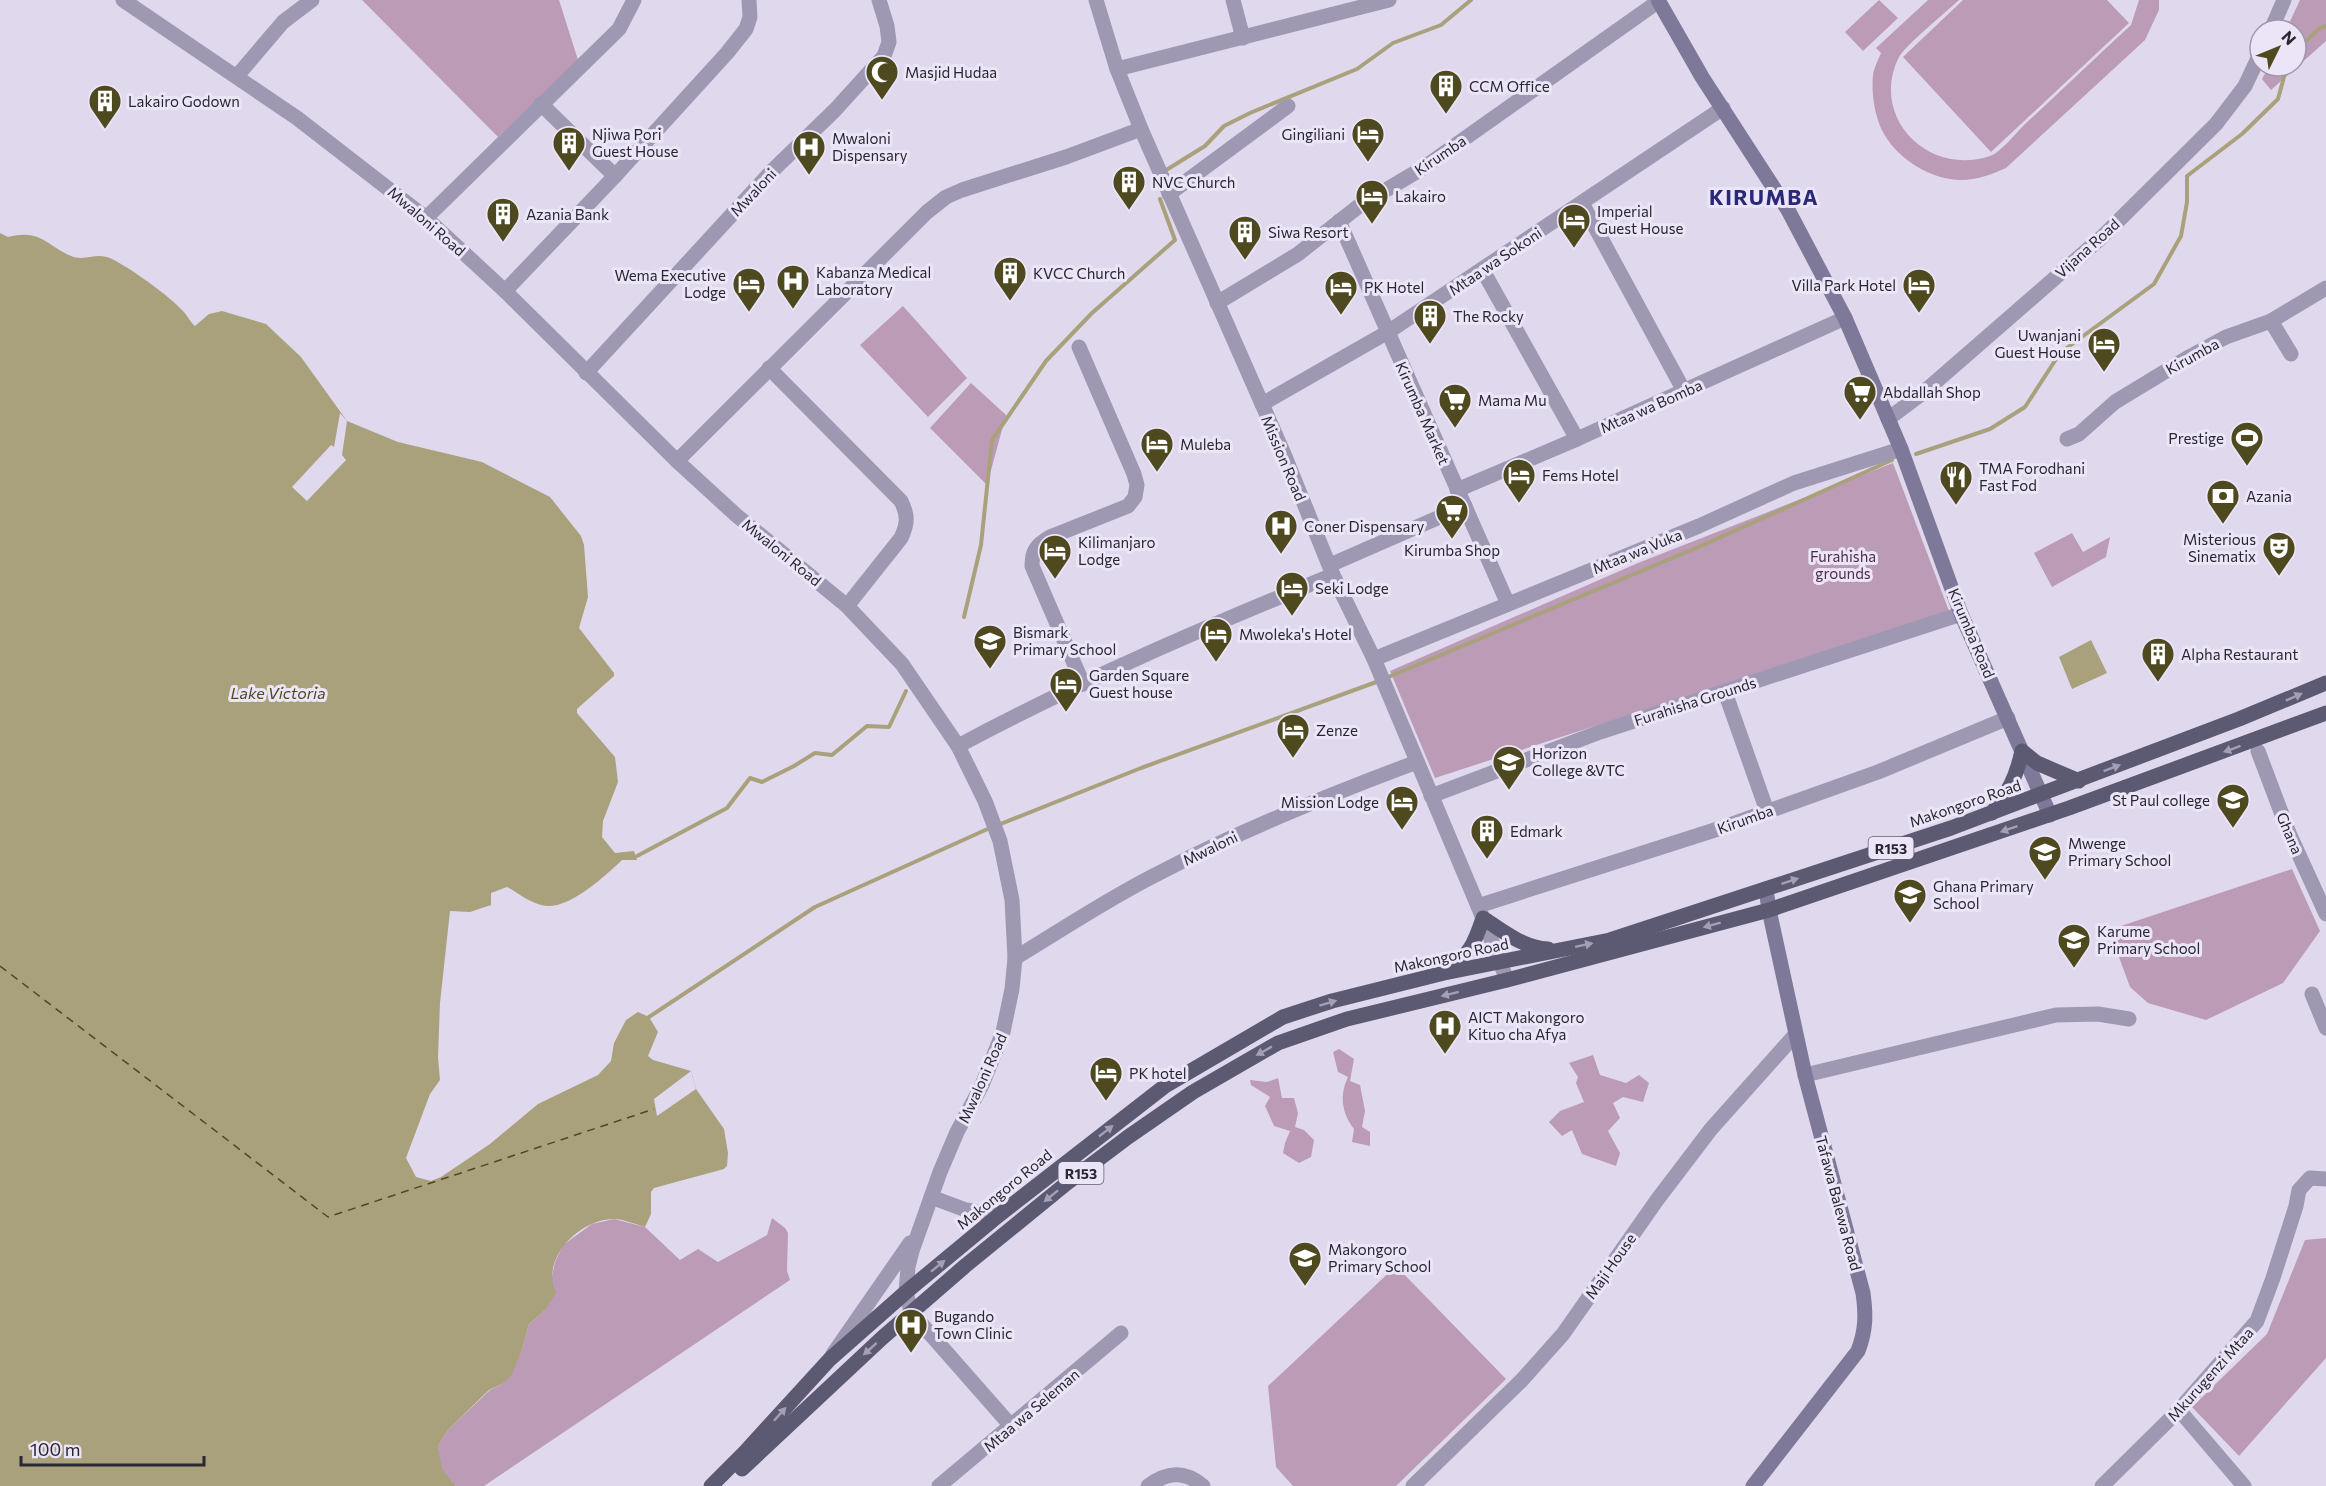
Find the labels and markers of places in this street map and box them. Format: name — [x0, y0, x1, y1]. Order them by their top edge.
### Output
mosque icon: Masjid Hudaa — [864, 54, 900, 101]
place label: Masjid Hudaa — [905, 63, 997, 81]
building icon: CCM Office — [1428, 68, 1464, 115]
place label: CCM Office — [1469, 77, 1550, 95]
building icon: Lakairo Godown — [87, 83, 123, 130]
place label: Lakairo Godown — [128, 92, 240, 110]
hotel icon: Gingiliani — [1350, 116, 1386, 163]
building icon: Njiwa Pori Guest House — [551, 125, 587, 172]
place label: Njiwa Pori Guest House — [592, 125, 678, 160]
place label: Gingiliani — [1282, 125, 1345, 143]
hospital icon: Mwaloni Dispensary — [791, 129, 827, 176]
place label: Mwaloni Dispensary — [832, 129, 908, 164]
building icon: NVC Church — [1111, 164, 1147, 211]
place label: NVC Church — [1152, 173, 1235, 191]
hotel icon: Lakairo — [1354, 178, 1390, 225]
place label: Lakairo — [1395, 187, 1446, 205]
building icon: Azania Bank — [485, 196, 521, 243]
hotel icon: Imperial Guest House — [1556, 202, 1592, 249]
place label: Imperial Guest House — [1597, 202, 1683, 237]
place label: Azania Bank — [526, 205, 609, 223]
building icon: Siwa Resort — [1227, 214, 1263, 261]
place label: Siwa Resort — [1268, 223, 1349, 241]
building icon: KVCC Church — [992, 255, 1028, 302]
hospital icon: Kabanza Medical Laboratory — [775, 263, 811, 310]
place label: Kabanza Medical Laboratory — [816, 263, 931, 298]
place label: KVCC Church — [1033, 264, 1125, 282]
place label: Wema Executive Lodge — [614, 266, 726, 301]
hotel icon: Wema Executive Lodge — [731, 266, 767, 313]
hotel icon: Villa Park Hotel — [1901, 267, 1937, 314]
hotel icon: PK Hotel — [1323, 269, 1359, 316]
place label: Villa Park Hotel — [1791, 276, 1896, 294]
place label: PK Hotel — [1364, 278, 1424, 296]
building icon: The Rocky — [1412, 298, 1448, 345]
place label: The Rocky — [1453, 307, 1524, 325]
place label: Uwanjani Guest House — [1995, 326, 2081, 361]
hotel icon: Uwanjani Guest House — [2086, 326, 2122, 373]
supermarket icon: Abdallah Shop — [1842, 374, 1878, 421]
supermarket icon: Mama Mu — [1437, 382, 1473, 429]
place label: Abdallah Shop — [1883, 383, 1981, 401]
place label: Mama Mu — [1478, 391, 1547, 409]
sports icon: Prestige — [2229, 420, 2265, 467]
hotel icon: Muleba — [1139, 426, 1175, 473]
place label: Prestige — [2168, 429, 2224, 447]
place label: Muleba — [1180, 435, 1231, 453]
hotel icon: Fems Hotel — [1501, 457, 1537, 504]
restaurant icon: TMA Forodhani Fast Fod — [1938, 459, 1974, 506]
place label: TMA Forodhani Fast Fod — [1979, 459, 2085, 494]
place label: Fems Hotel — [1542, 466, 1619, 484]
bank icon: Azania — [2205, 478, 2241, 525]
place label: Azania — [2246, 487, 2292, 505]
supermarket icon: Kirumba Shop — [1434, 493, 1470, 540]
hospital icon: Coner Dispensary — [1263, 508, 1299, 555]
place label: Coner Dispensary — [1304, 517, 1424, 535]
place label: Misterious Sinematix — [2183, 530, 2256, 565]
theatre icon: Misterious Sinematix — [2261, 530, 2297, 577]
hotel icon: Kilimanjaro Lodge — [1037, 533, 1073, 580]
place label: Kilimanjaro Lodge — [1078, 533, 1156, 568]
place label: Kirumba Shop — [1404, 541, 1500, 559]
hotel icon: Seki Lodge — [1274, 570, 1310, 617]
place label: Seki Lodge — [1315, 579, 1389, 597]
hotel icon: Mwoleka's Hotel — [1198, 616, 1234, 663]
school or university icon: Bismark Primary School — [972, 623, 1008, 670]
place label: Bismark Primary School — [1013, 623, 1116, 658]
place label: Mwoleka's Hotel — [1239, 625, 1352, 643]
building icon: Alpha Restaurant — [2140, 636, 2176, 683]
place label: Alpha Restaurant — [2181, 645, 2298, 663]
hotel icon: Garden Square Guest house — [1048, 666, 1084, 713]
place label: Garden Square Guest house — [1089, 666, 1189, 701]
hotel icon: Zenze — [1275, 712, 1311, 759]
place label: Zenze — [1316, 721, 1358, 739]
school or university icon: Horizon College &VTC — [1491, 744, 1527, 791]
place label: Horizon College &VTC — [1532, 744, 1625, 779]
school or university icon: St Paul college — [2215, 782, 2251, 829]
hotel icon: Mission Lodge — [1384, 784, 1420, 831]
place label: St Paul college — [2112, 791, 2210, 809]
place label: Mission Lodge — [1281, 793, 1379, 811]
building icon: Edmark — [1469, 813, 1505, 860]
place label: Edmark — [1510, 822, 1563, 840]
school or university icon: Mwenge Primary School — [2027, 834, 2063, 881]
place label: Mwenge Primary School — [2068, 834, 2171, 869]
school or university icon: Ghana Primary School — [1892, 877, 1928, 924]
place label: Ghana Primary School — [1933, 877, 2034, 912]
school or university icon: Karume Primary School — [2056, 922, 2092, 969]
place label: Karume Primary School — [2097, 922, 2200, 957]
hospital icon: AICT Makongoro Kituo cha Afya — [1427, 1008, 1463, 1055]
place label: AICT Makongoro Kituo cha Afya — [1468, 1008, 1584, 1043]
hotel icon: PK hotel — [1088, 1055, 1124, 1102]
place label: PK hotel — [1129, 1064, 1187, 1082]
school or university icon: Makongoro Primary School — [1287, 1240, 1323, 1287]
place label: Makongoro Primary School — [1328, 1240, 1431, 1275]
hospital icon: Bugando Town Clinic — [893, 1307, 929, 1354]
place label: Bugando Town Clinic — [934, 1307, 1012, 1342]

